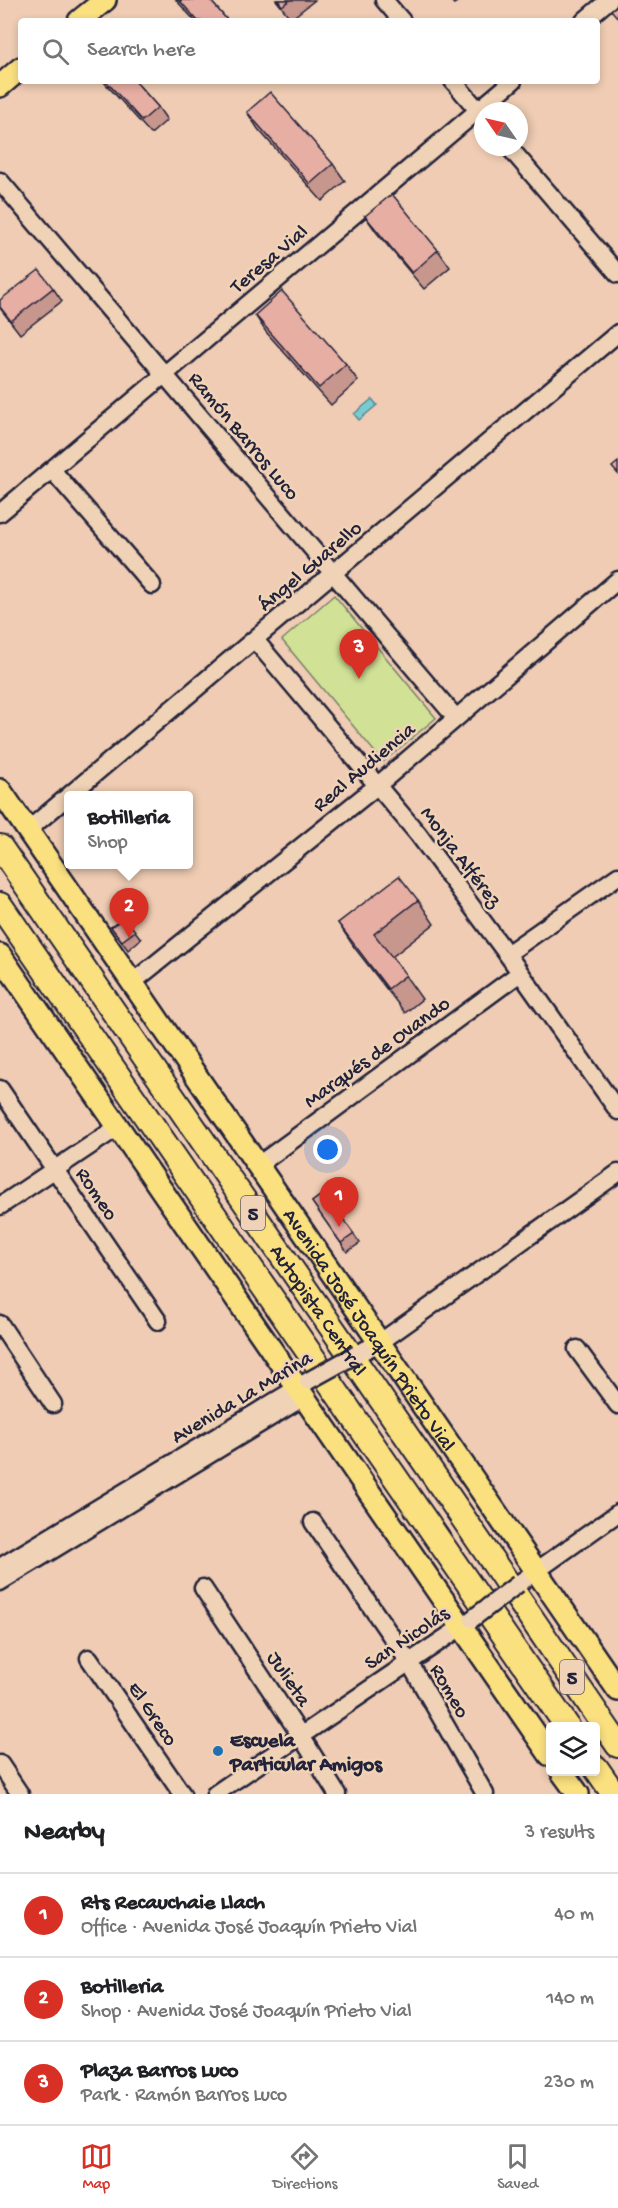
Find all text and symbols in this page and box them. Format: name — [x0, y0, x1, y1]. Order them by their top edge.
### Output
search box — [18, 18, 600, 84]
icon: search — [39, 35, 72, 68]
text: Search here — [87, 38, 195, 64]
north arrow — [474, 102, 528, 156]
street label: Teresa Vial — [225, 221, 314, 301]
street label: Ramón Barros Luco — [181, 368, 303, 507]
street label: Ángel Guarello — [254, 516, 368, 618]
pin: 3 — [340, 630, 378, 679]
street label: Real Audiencia — [309, 718, 423, 819]
popup — [64, 791, 193, 869]
street label: Monja Alférez — [413, 803, 506, 914]
text: Botilleria — [87, 806, 170, 832]
text: Shop — [87, 832, 128, 855]
pin: 2 — [110, 888, 148, 938]
street label: Marqués de Ovando — [300, 992, 456, 1115]
your location — [313, 1135, 342, 1164]
street label: Romeo — [68, 1164, 122, 1226]
pin: 1 — [320, 1178, 358, 1227]
road number: 5 — [241, 1196, 265, 1230]
street label: Avenida José Joaquín Prieto Vial — [275, 1205, 459, 1457]
street label: Autopista Central — [262, 1241, 370, 1382]
street label: Avenida La Marina — [168, 1346, 319, 1451]
street label: San Nicolás — [361, 1602, 456, 1677]
street label: Julieta — [260, 1648, 315, 1713]
street label: Romeo — [423, 1660, 473, 1723]
road number: 5 — [560, 1660, 584, 1694]
street label: El Greco — [121, 1678, 182, 1752]
map controls — [546, 1722, 600, 1776]
button: layers — [546, 1722, 600, 1776]
place label: Escuela Particular Amigos — [229, 1730, 383, 1779]
marker: Escuela Particular Amigos — [211, 1744, 225, 1758]
text: Nearby — [24, 1818, 105, 1849]
text: 3 results — [525, 1822, 594, 1845]
text: Rts Recauchaie Llach — [81, 1891, 265, 1917]
text: 1 — [39, 1904, 48, 1927]
text: 40 m — [554, 1904, 594, 1927]
text: Office · Avenida José Joaquín Prieto Vial — [81, 1917, 417, 1940]
text: Botilleria — [81, 1975, 163, 2001]
text: 2 — [39, 1988, 48, 2011]
text: 140 m — [546, 1988, 594, 2011]
text: Shop · Avenida José Joaquín Prieto Vial — [81, 2001, 412, 2024]
text: Plaza Barros Luco — [81, 2059, 238, 2085]
text: 3 — [38, 2072, 49, 2095]
text: 230 m — [544, 2072, 594, 2095]
text: Park · Ramón Barros Luco — [81, 2085, 287, 2108]
tab: Map — [80, 2140, 113, 2195]
tab: Directions — [272, 2140, 338, 2195]
tab: Saved — [497, 2140, 538, 2195]

